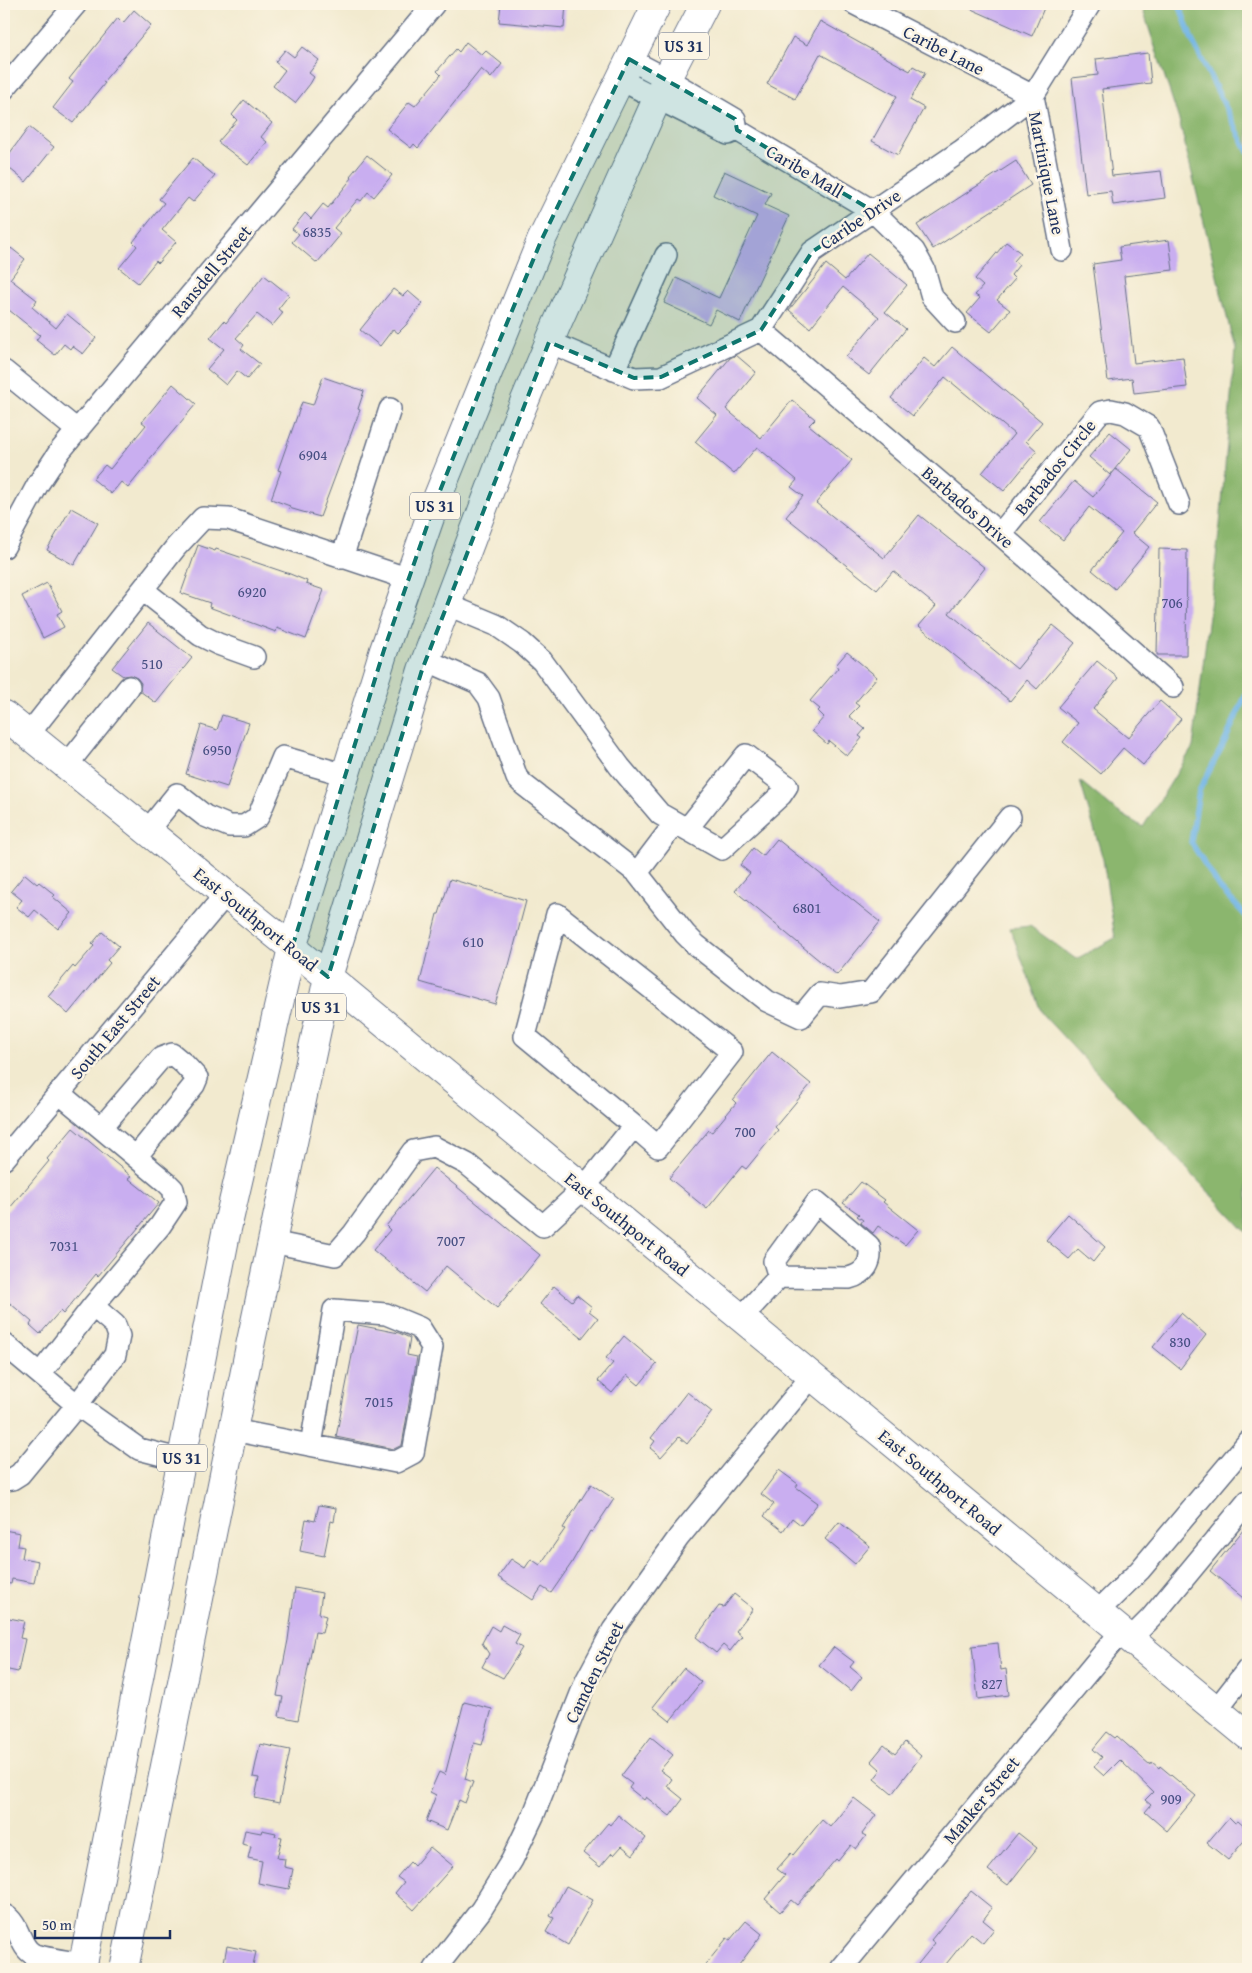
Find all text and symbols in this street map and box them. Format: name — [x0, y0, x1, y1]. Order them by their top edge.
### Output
street label: Caribe Lane — [899, 18, 989, 82]
road number: US 31 — [659, 32, 709, 59]
street label: Martinique Lane — [1022, 109, 1072, 237]
street label: Caribe Mall — [761, 137, 849, 205]
street label: Caribe Drive — [814, 182, 906, 256]
street label: Ransdell Street — [164, 218, 258, 323]
house number: 6835 — [303, 221, 331, 242]
street label: Barbados Circle — [1008, 413, 1102, 521]
house number: 6904 — [299, 444, 327, 465]
street label: Barbados Drive — [916, 459, 1020, 555]
road number: US 31 — [410, 492, 460, 520]
house number: 6920 — [238, 581, 266, 602]
house number: 706 — [1161, 592, 1183, 613]
house number: 510 — [141, 653, 163, 674]
house number: 6950 — [203, 739, 231, 760]
street label: East Southport Road — [188, 860, 324, 978]
house number: 6801 — [793, 897, 821, 918]
house number: 610 — [462, 931, 484, 952]
street label: South East Street — [63, 969, 167, 1085]
road number: US 31 — [296, 994, 346, 1020]
house number: 700 — [734, 1121, 756, 1142]
street label: East Southport Road — [559, 1165, 695, 1283]
house number: 7007 — [437, 1230, 465, 1251]
house number: 7031 — [50, 1235, 78, 1256]
house number: 830 — [1169, 1331, 1191, 1352]
house number: 7015 — [365, 1391, 393, 1412]
street label: East Southport Road — [873, 1422, 1008, 1542]
road number: US 31 — [157, 1445, 207, 1472]
street label: Camden Street — [558, 1616, 631, 1728]
house number: 827 — [981, 1673, 1003, 1694]
street label: Manker Street — [936, 1750, 1026, 1850]
house number: 909 — [1160, 1788, 1182, 1809]
scale bar — [35, 1908, 170, 1940]
text: 50 m — [42, 1914, 73, 1935]

